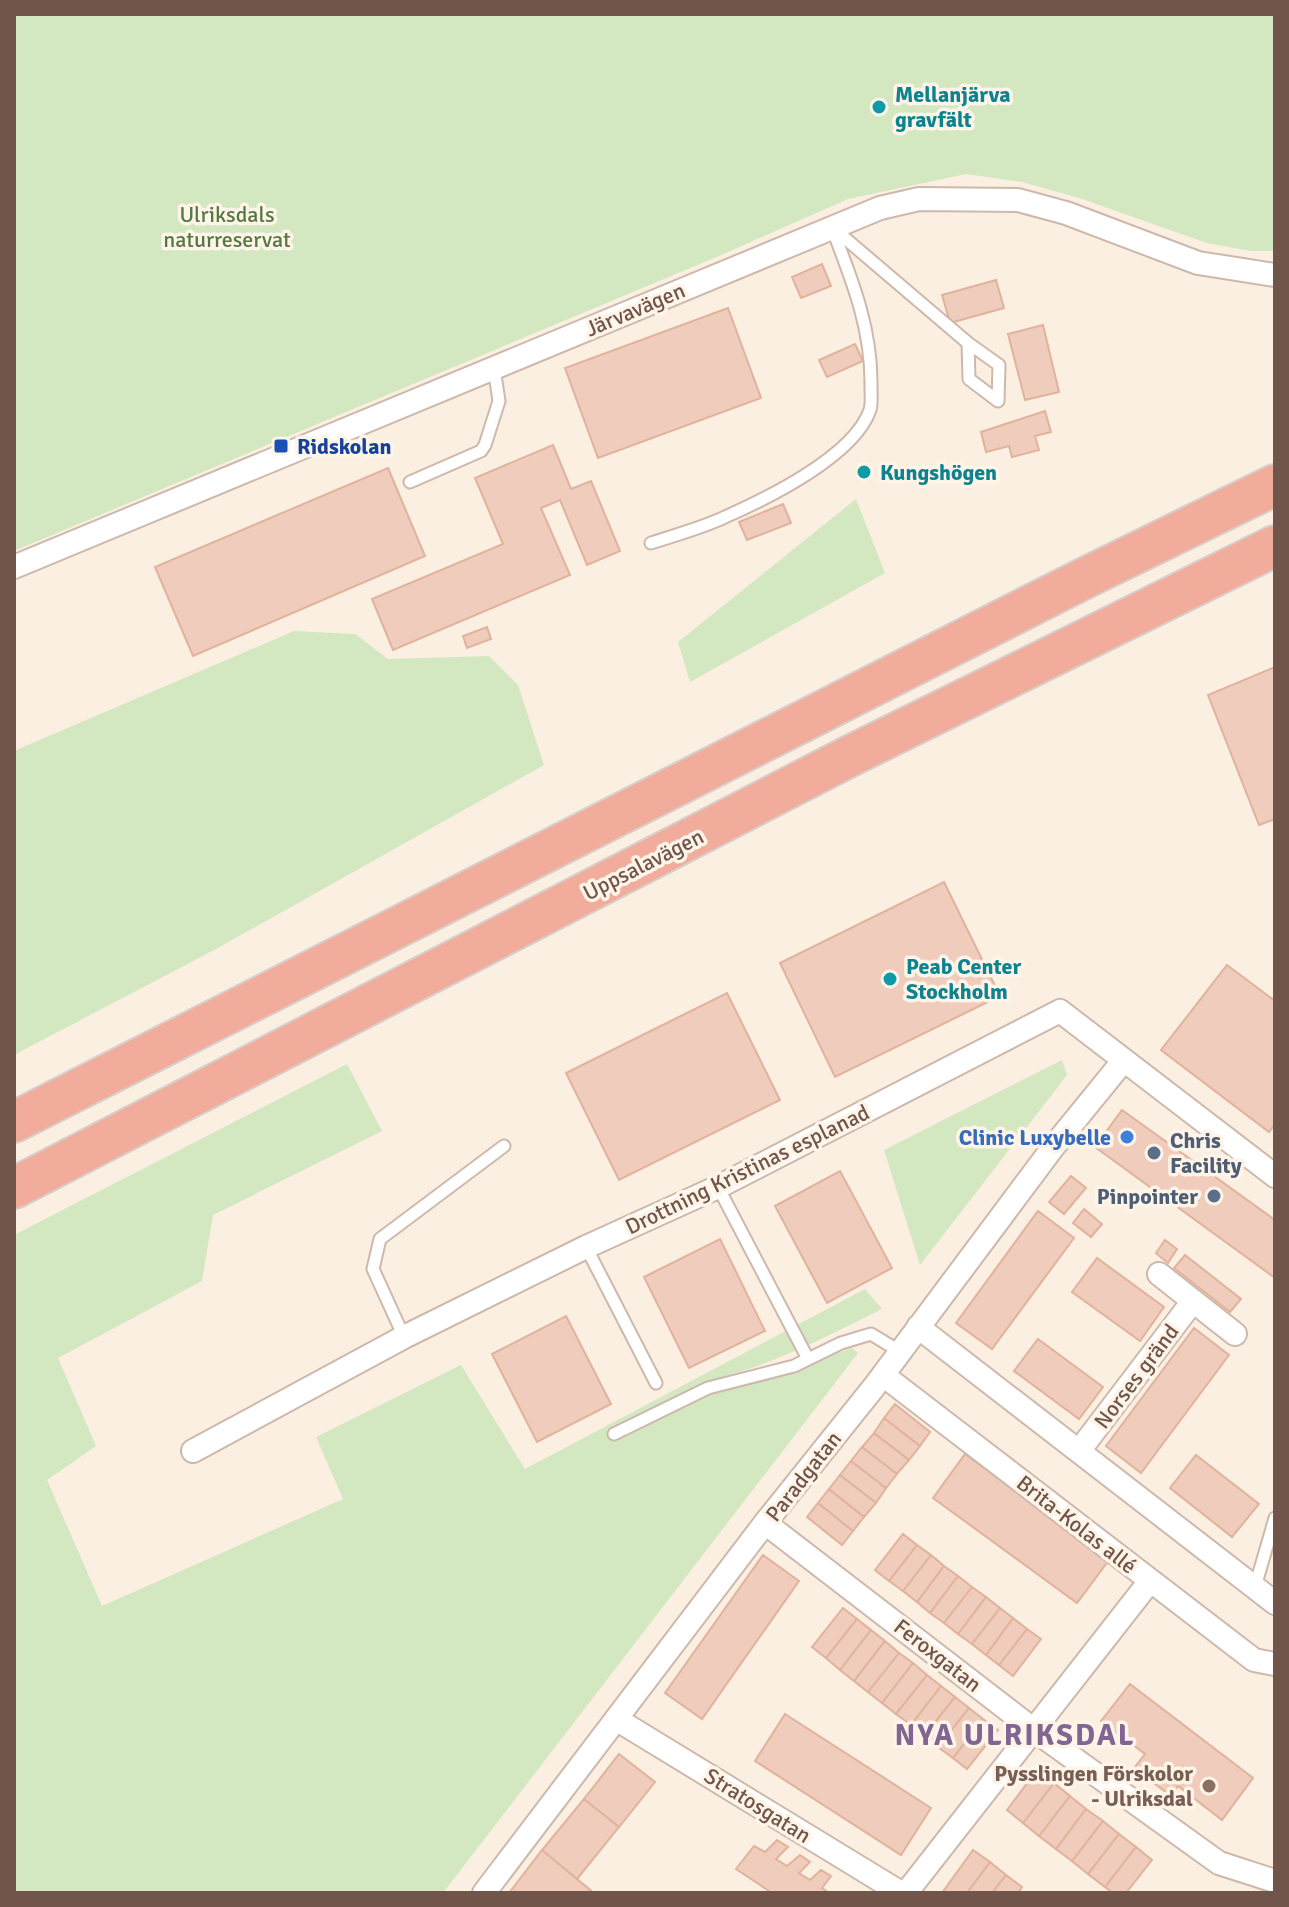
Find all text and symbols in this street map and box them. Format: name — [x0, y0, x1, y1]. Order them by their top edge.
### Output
place label: Mellanjärva gravfält — [895, 81, 1011, 133]
marker: Mellanjärva gravfält — [870, 98, 888, 116]
park label: Ulriksdals naturreservat — [163, 201, 291, 253]
street label: Järvavägen — [581, 276, 689, 343]
place label: Ridskolan — [297, 433, 392, 460]
marker: Ridskolan — [272, 437, 290, 455]
place label: Kungshögen — [880, 459, 997, 486]
marker: Kungshögen — [855, 463, 873, 481]
street label: Uppsalavägen — [578, 822, 708, 906]
place label: Peab Center Stockholm — [906, 953, 1022, 1005]
marker: Peab Center Stockholm — [881, 970, 899, 988]
street label: Drottning Kristinas esplanad — [621, 1099, 874, 1240]
place label: Clinic Luxybelle — [959, 1124, 1111, 1151]
place label: Chris Facility — [1170, 1127, 1242, 1179]
marker: Clinic Luxybelle — [1118, 1128, 1136, 1146]
marker: Chris Facility — [1145, 1144, 1163, 1162]
place label: Pinpointer — [1097, 1183, 1198, 1210]
marker: Pinpointer — [1205, 1187, 1223, 1205]
street label: Norses gränd — [1088, 1319, 1184, 1434]
street label: Paradgatan — [760, 1426, 847, 1527]
street label: Brita-Kolas allé — [1011, 1469, 1142, 1580]
street label: Feroxgatan — [889, 1613, 987, 1698]
district label: NYA ULRIKSDAL — [895, 1717, 1135, 1754]
place label: Pysslingen Förskolor - Ulriksdal — [994, 1760, 1193, 1812]
street label: Stratosgatan — [699, 1762, 816, 1849]
marker: Pysslingen Förskolor - Ulriksdal — [1200, 1777, 1218, 1795]

